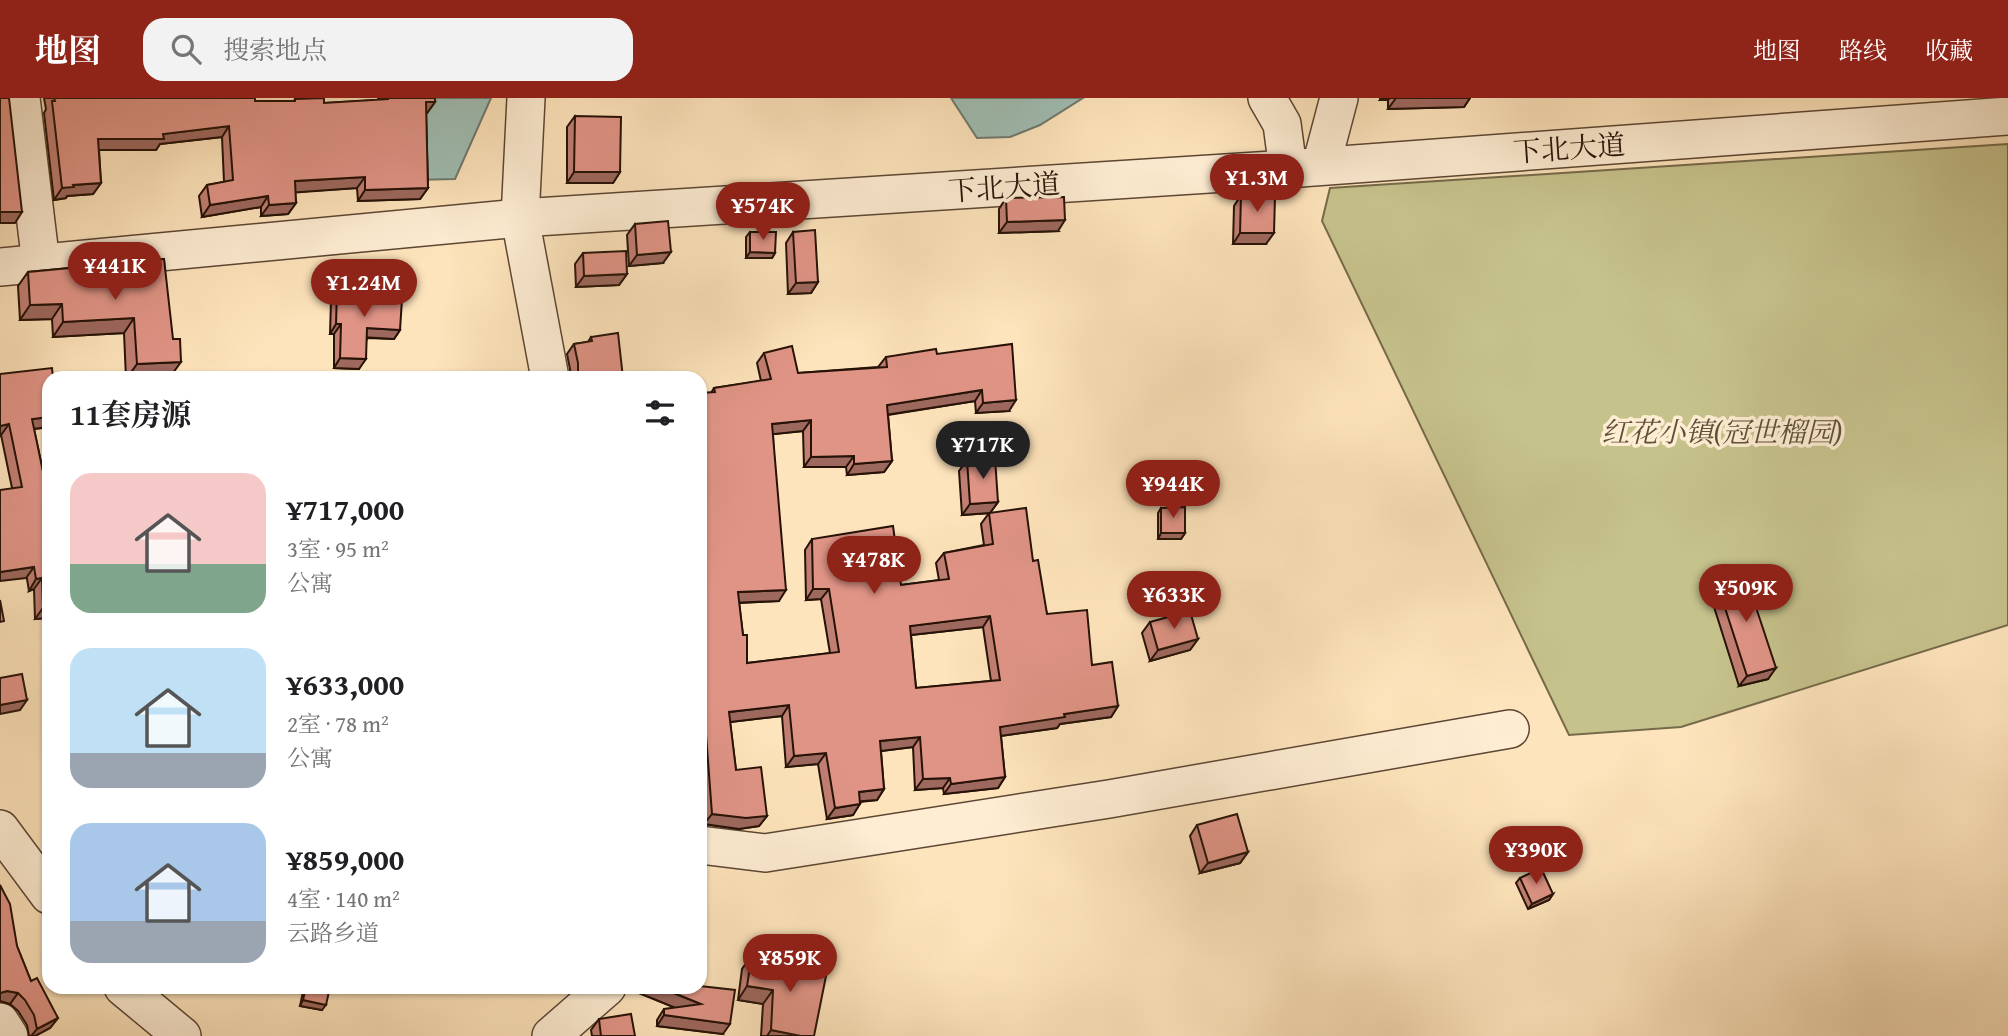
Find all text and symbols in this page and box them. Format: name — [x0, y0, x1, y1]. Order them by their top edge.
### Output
search box — [143, 18, 633, 81]
text: 地图 — [35, 26, 101, 74]
icon: search — [167, 30, 205, 68]
text: 搜索地点 — [223, 30, 327, 69]
text: 地图 — [1753, 33, 1801, 68]
text: 路线 — [1839, 33, 1887, 68]
text: 收藏 — [1925, 33, 1973, 68]
street label: 下北大道 — [1512, 123, 1626, 172]
pin: ¥1.3M — [1208, 155, 1306, 214]
text: ¥1.3M — [1226, 160, 1288, 193]
street label: 下北大道 — [947, 162, 1061, 211]
pin: ¥574K — [714, 183, 812, 242]
text: ¥574K — [732, 188, 794, 221]
pin: ¥441K — [66, 242, 164, 302]
text: ¥441K — [84, 248, 146, 281]
pin: ¥1.24M — [307, 260, 421, 319]
text: ¥1.24M — [327, 265, 401, 298]
text: 11套房源 — [70, 392, 191, 436]
icon: filters — [641, 394, 679, 432]
park label: 红花小镇(冠世榴园) — [1602, 411, 1842, 452]
pin: ¥717K — [934, 422, 1032, 481]
text: ¥717K — [952, 427, 1014, 460]
pin: ¥944K — [1124, 460, 1222, 520]
text: ¥944K — [1142, 466, 1204, 499]
text: ¥717,000 — [287, 487, 404, 531]
icon: home — [126, 501, 210, 585]
text: 3室 · 95 m² — [287, 532, 389, 565]
pin: ¥478K — [825, 536, 923, 596]
text: ¥478K — [843, 542, 905, 575]
pin: ¥509K — [1697, 564, 1795, 624]
text: 公寓 — [287, 566, 333, 599]
text: ¥509K — [1715, 570, 1777, 603]
pin: ¥633K — [1125, 572, 1223, 631]
text: ¥633K — [1143, 577, 1205, 610]
text: ¥633,000 — [287, 662, 404, 706]
icon: home — [126, 676, 210, 760]
text: 2室 · 78 m² — [287, 707, 389, 740]
text: 公寓 — [287, 741, 333, 774]
pin: ¥390K — [1487, 826, 1585, 886]
text: ¥390K — [1505, 832, 1567, 865]
text: ¥859,000 — [287, 837, 404, 881]
icon: home — [126, 851, 210, 935]
text: 4室 · 140 m² — [287, 882, 400, 915]
text: 云路乡道 — [287, 916, 379, 949]
pin: ¥859K — [741, 934, 839, 994]
text: ¥859K — [759, 940, 821, 973]

